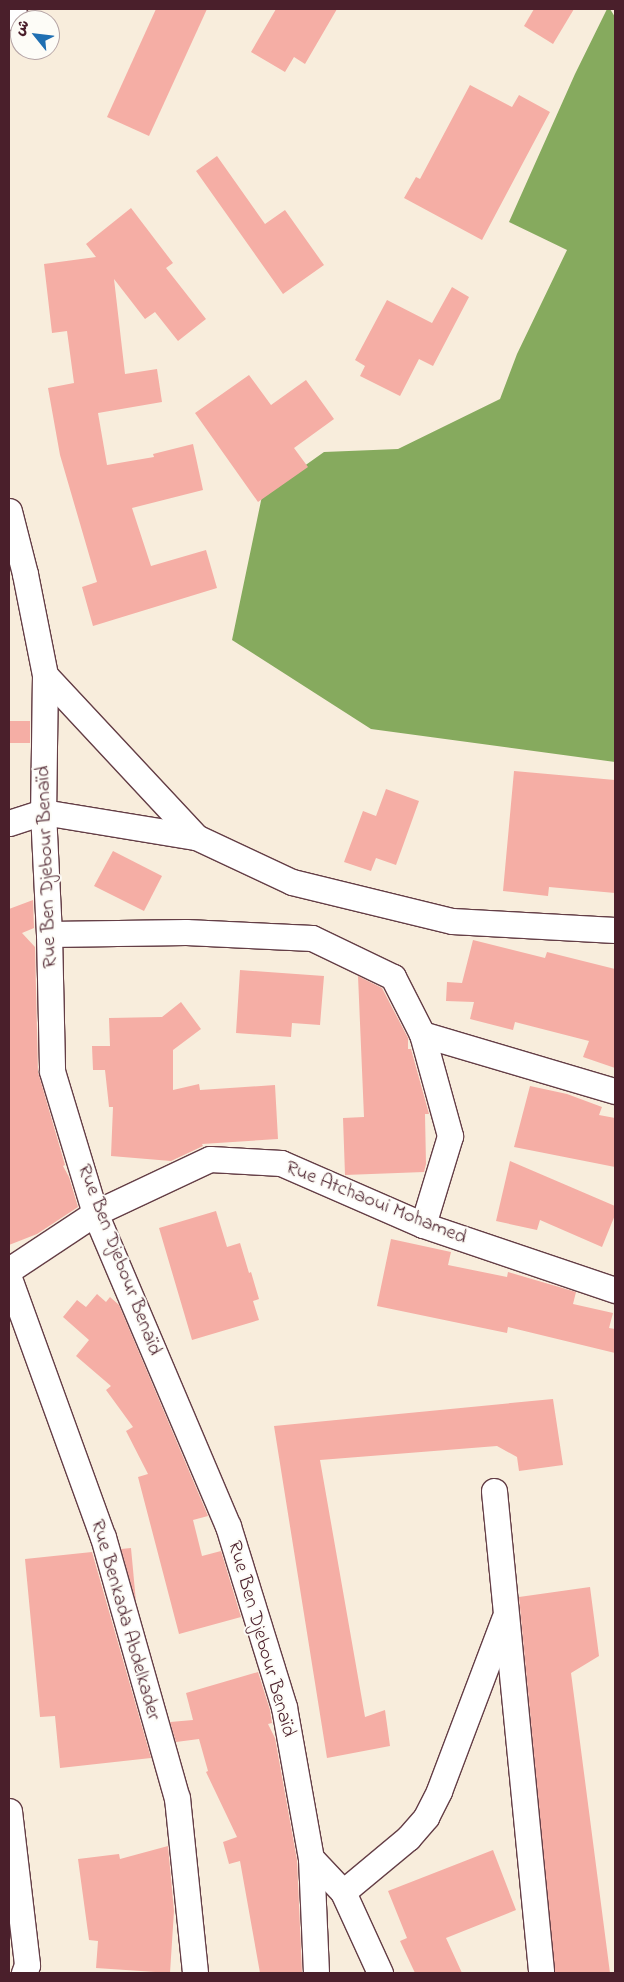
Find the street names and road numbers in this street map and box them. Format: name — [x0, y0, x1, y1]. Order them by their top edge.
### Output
street label: Rue Ben Djebour Benaïd — [31, 765, 63, 969]
street label: Rue Atchaoui Mohamed — [282, 1156, 470, 1250]
street label: Rue Ben Djebour Benaïd — [71, 1161, 167, 1359]
street label: Rue Benkada Abdelkader — [85, 1517, 165, 1723]
street label: Rue Ben Djebour Benaïd — [222, 1538, 300, 1740]

